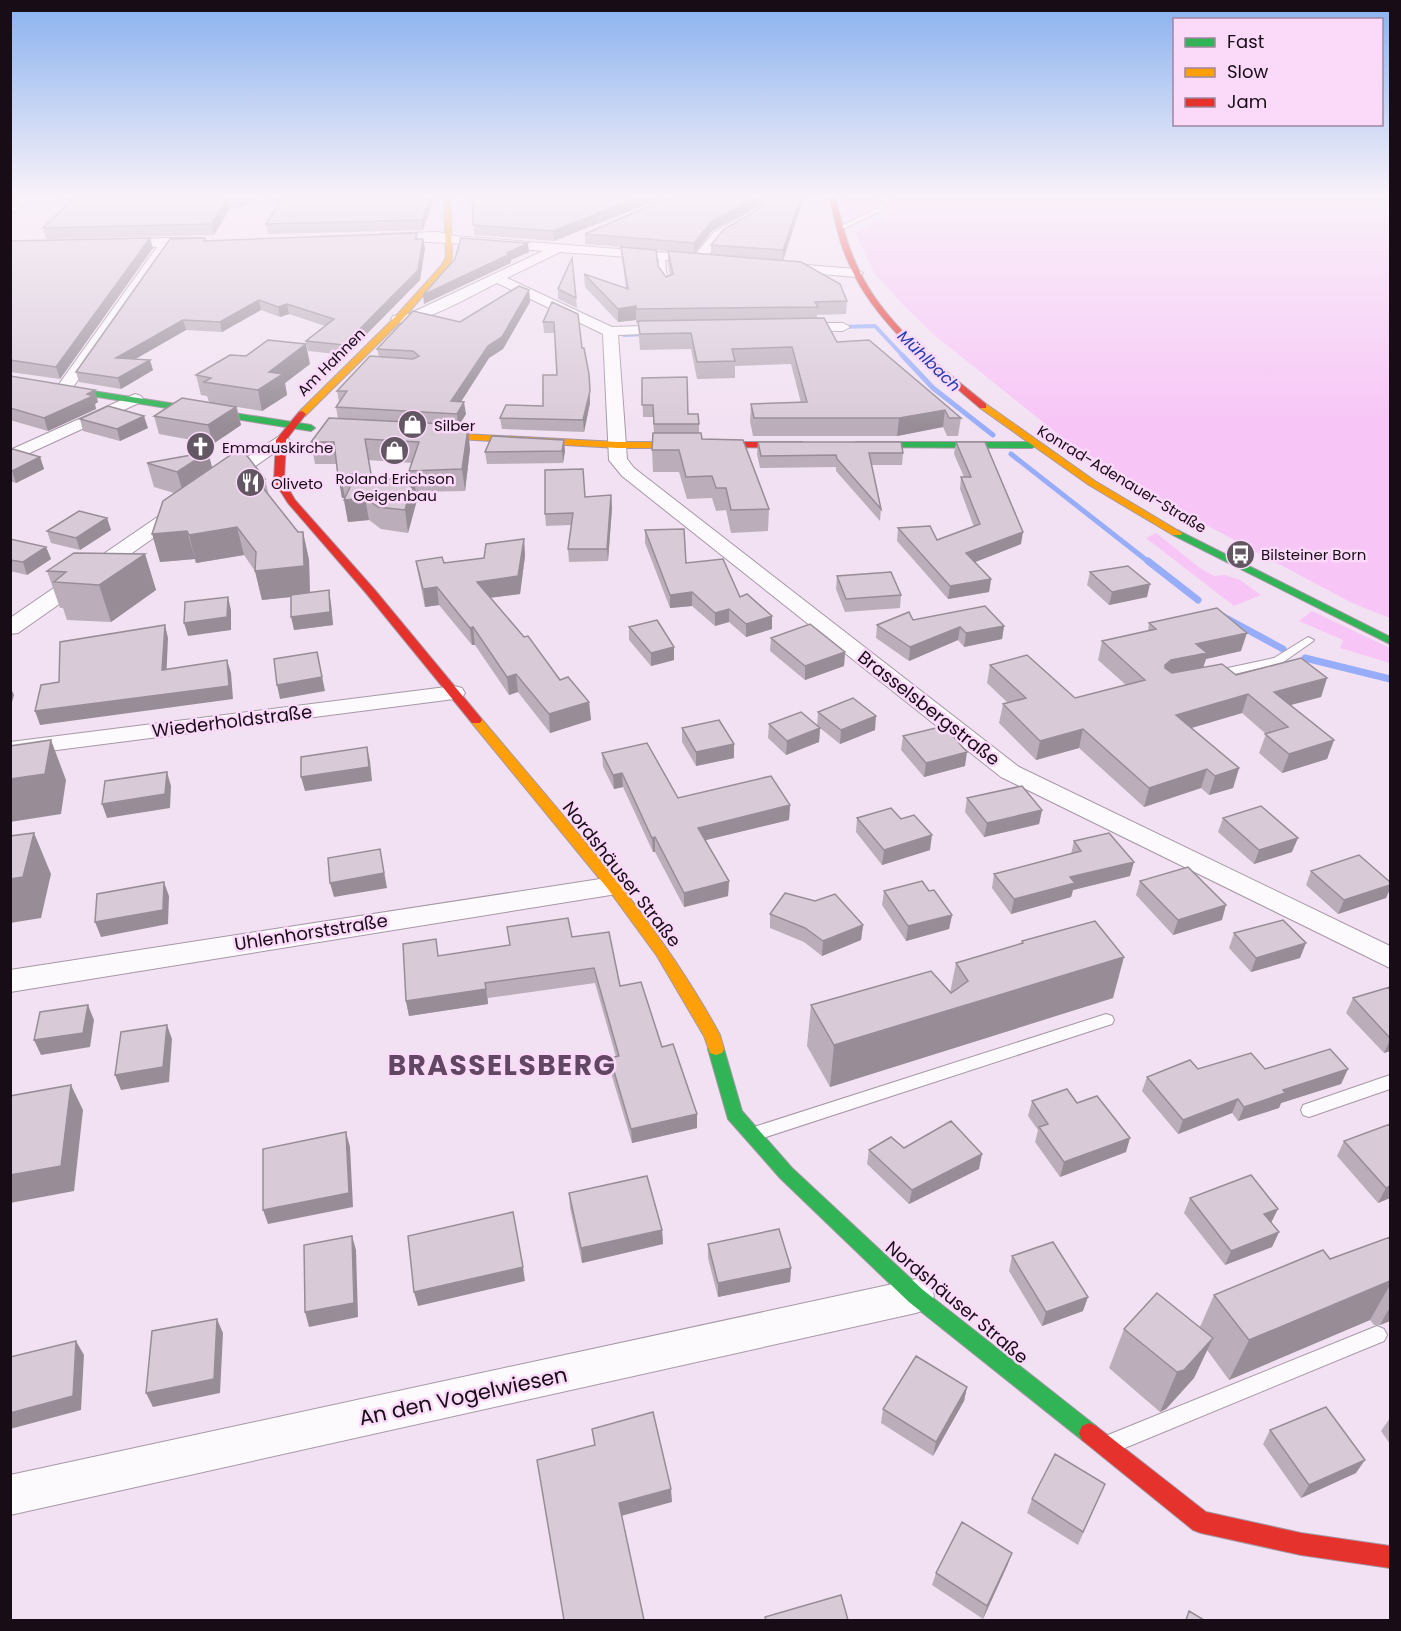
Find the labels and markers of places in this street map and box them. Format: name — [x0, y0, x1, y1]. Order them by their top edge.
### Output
shop icon: Silber — [397, 409, 429, 441]
place label: Silber — [434, 415, 476, 436]
church icon: Emmauskirche — [185, 431, 217, 463]
shop icon: Roland Erichson Geigenbau — [379, 435, 411, 467]
place label: Emmauskirche — [222, 437, 333, 458]
restaurant icon: Oliveto — [234, 467, 266, 499]
place label: Roland Erichson Geigenbau — [335, 468, 455, 506]
place label: Oliveto — [271, 473, 323, 494]
bus stop icon: Bilsteiner Born — [1224, 538, 1256, 570]
place label: Bilsteiner Born — [1261, 544, 1366, 565]

